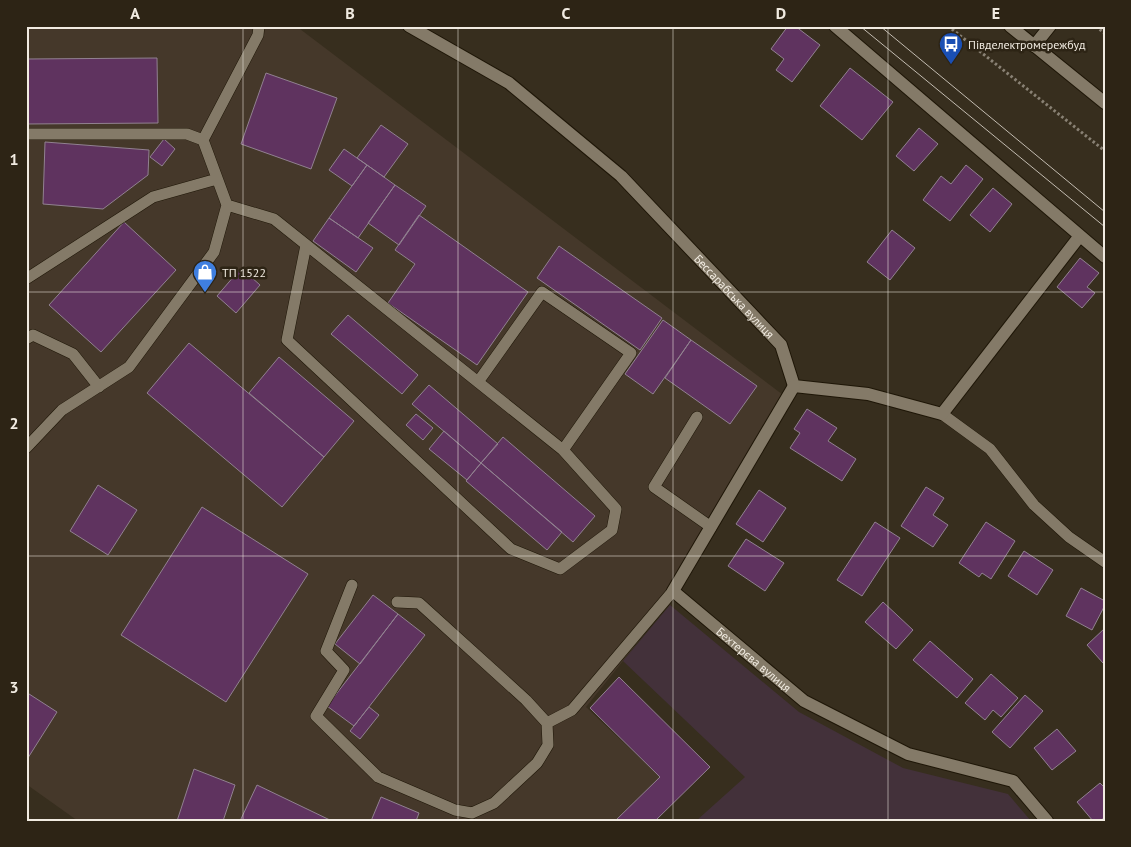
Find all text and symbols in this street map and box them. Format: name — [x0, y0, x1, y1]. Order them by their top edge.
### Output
text: A — [130, 3, 140, 23]
text: B — [345, 3, 355, 23]
text: C — [562, 3, 571, 23]
text: D — [776, 3, 786, 23]
text: E — [992, 3, 1000, 23]
bus stop icon: Півделектромережбуд — [938, 31, 964, 65]
place label: Півделектромережбуд — [968, 37, 1086, 52]
text: 1 — [9, 149, 19, 169]
street label: Бессарабська вулиця — [691, 251, 778, 341]
shop icon: ТП 1522 — [192, 259, 218, 293]
place label: ТП 1522 — [222, 265, 266, 280]
text: 2 — [9, 413, 19, 433]
street label: Бехтерєва вулиця — [714, 623, 795, 695]
text: 3 — [9, 677, 19, 697]

